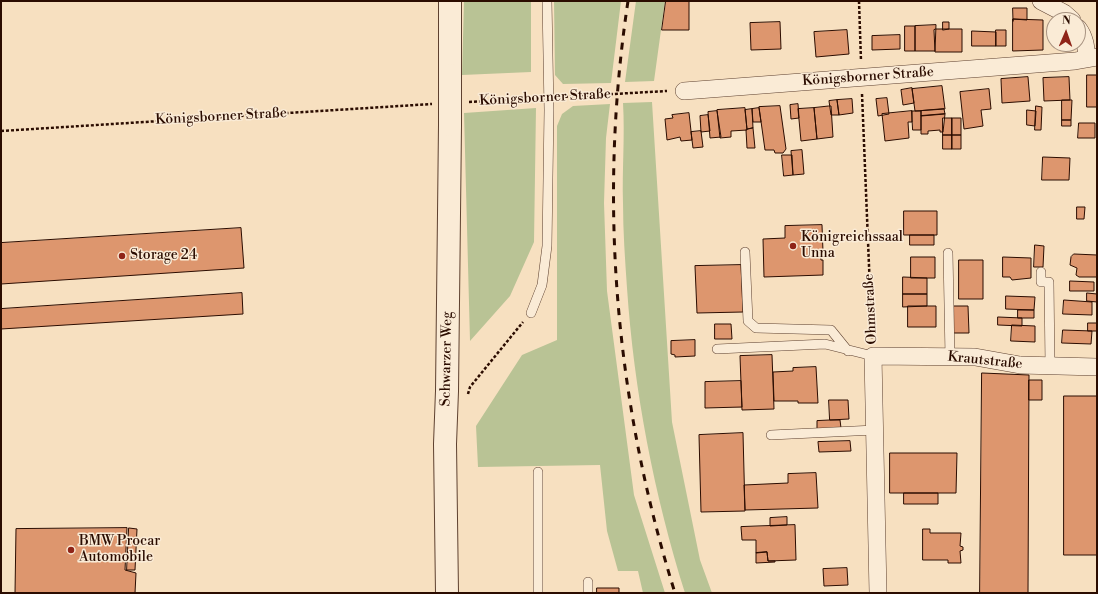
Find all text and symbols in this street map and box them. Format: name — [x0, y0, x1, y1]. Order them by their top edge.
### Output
north arrow — [1046, 12, 1086, 52]
text: N — [1062, 14, 1071, 28]
street label: Königsborner Straße — [802, 64, 934, 90]
street label: Königsborner Straße — [479, 86, 611, 110]
street label: Königsborner Straße — [155, 105, 287, 129]
place label: Königreichssaal Unna — [801, 230, 903, 262]
marker: Königreichssaal Unna — [788, 241, 798, 251]
place label: Storage 24 — [130, 248, 197, 264]
marker: Storage 24 — [117, 251, 127, 261]
street label: Ohmstraße — [861, 273, 881, 345]
street label: Schwarzer Weg — [438, 311, 456, 407]
street label: Krautstraße — [947, 349, 1023, 373]
place label: BMW Procar Automobile — [79, 534, 160, 566]
marker: BMW Procar Automobile — [66, 545, 76, 555]

